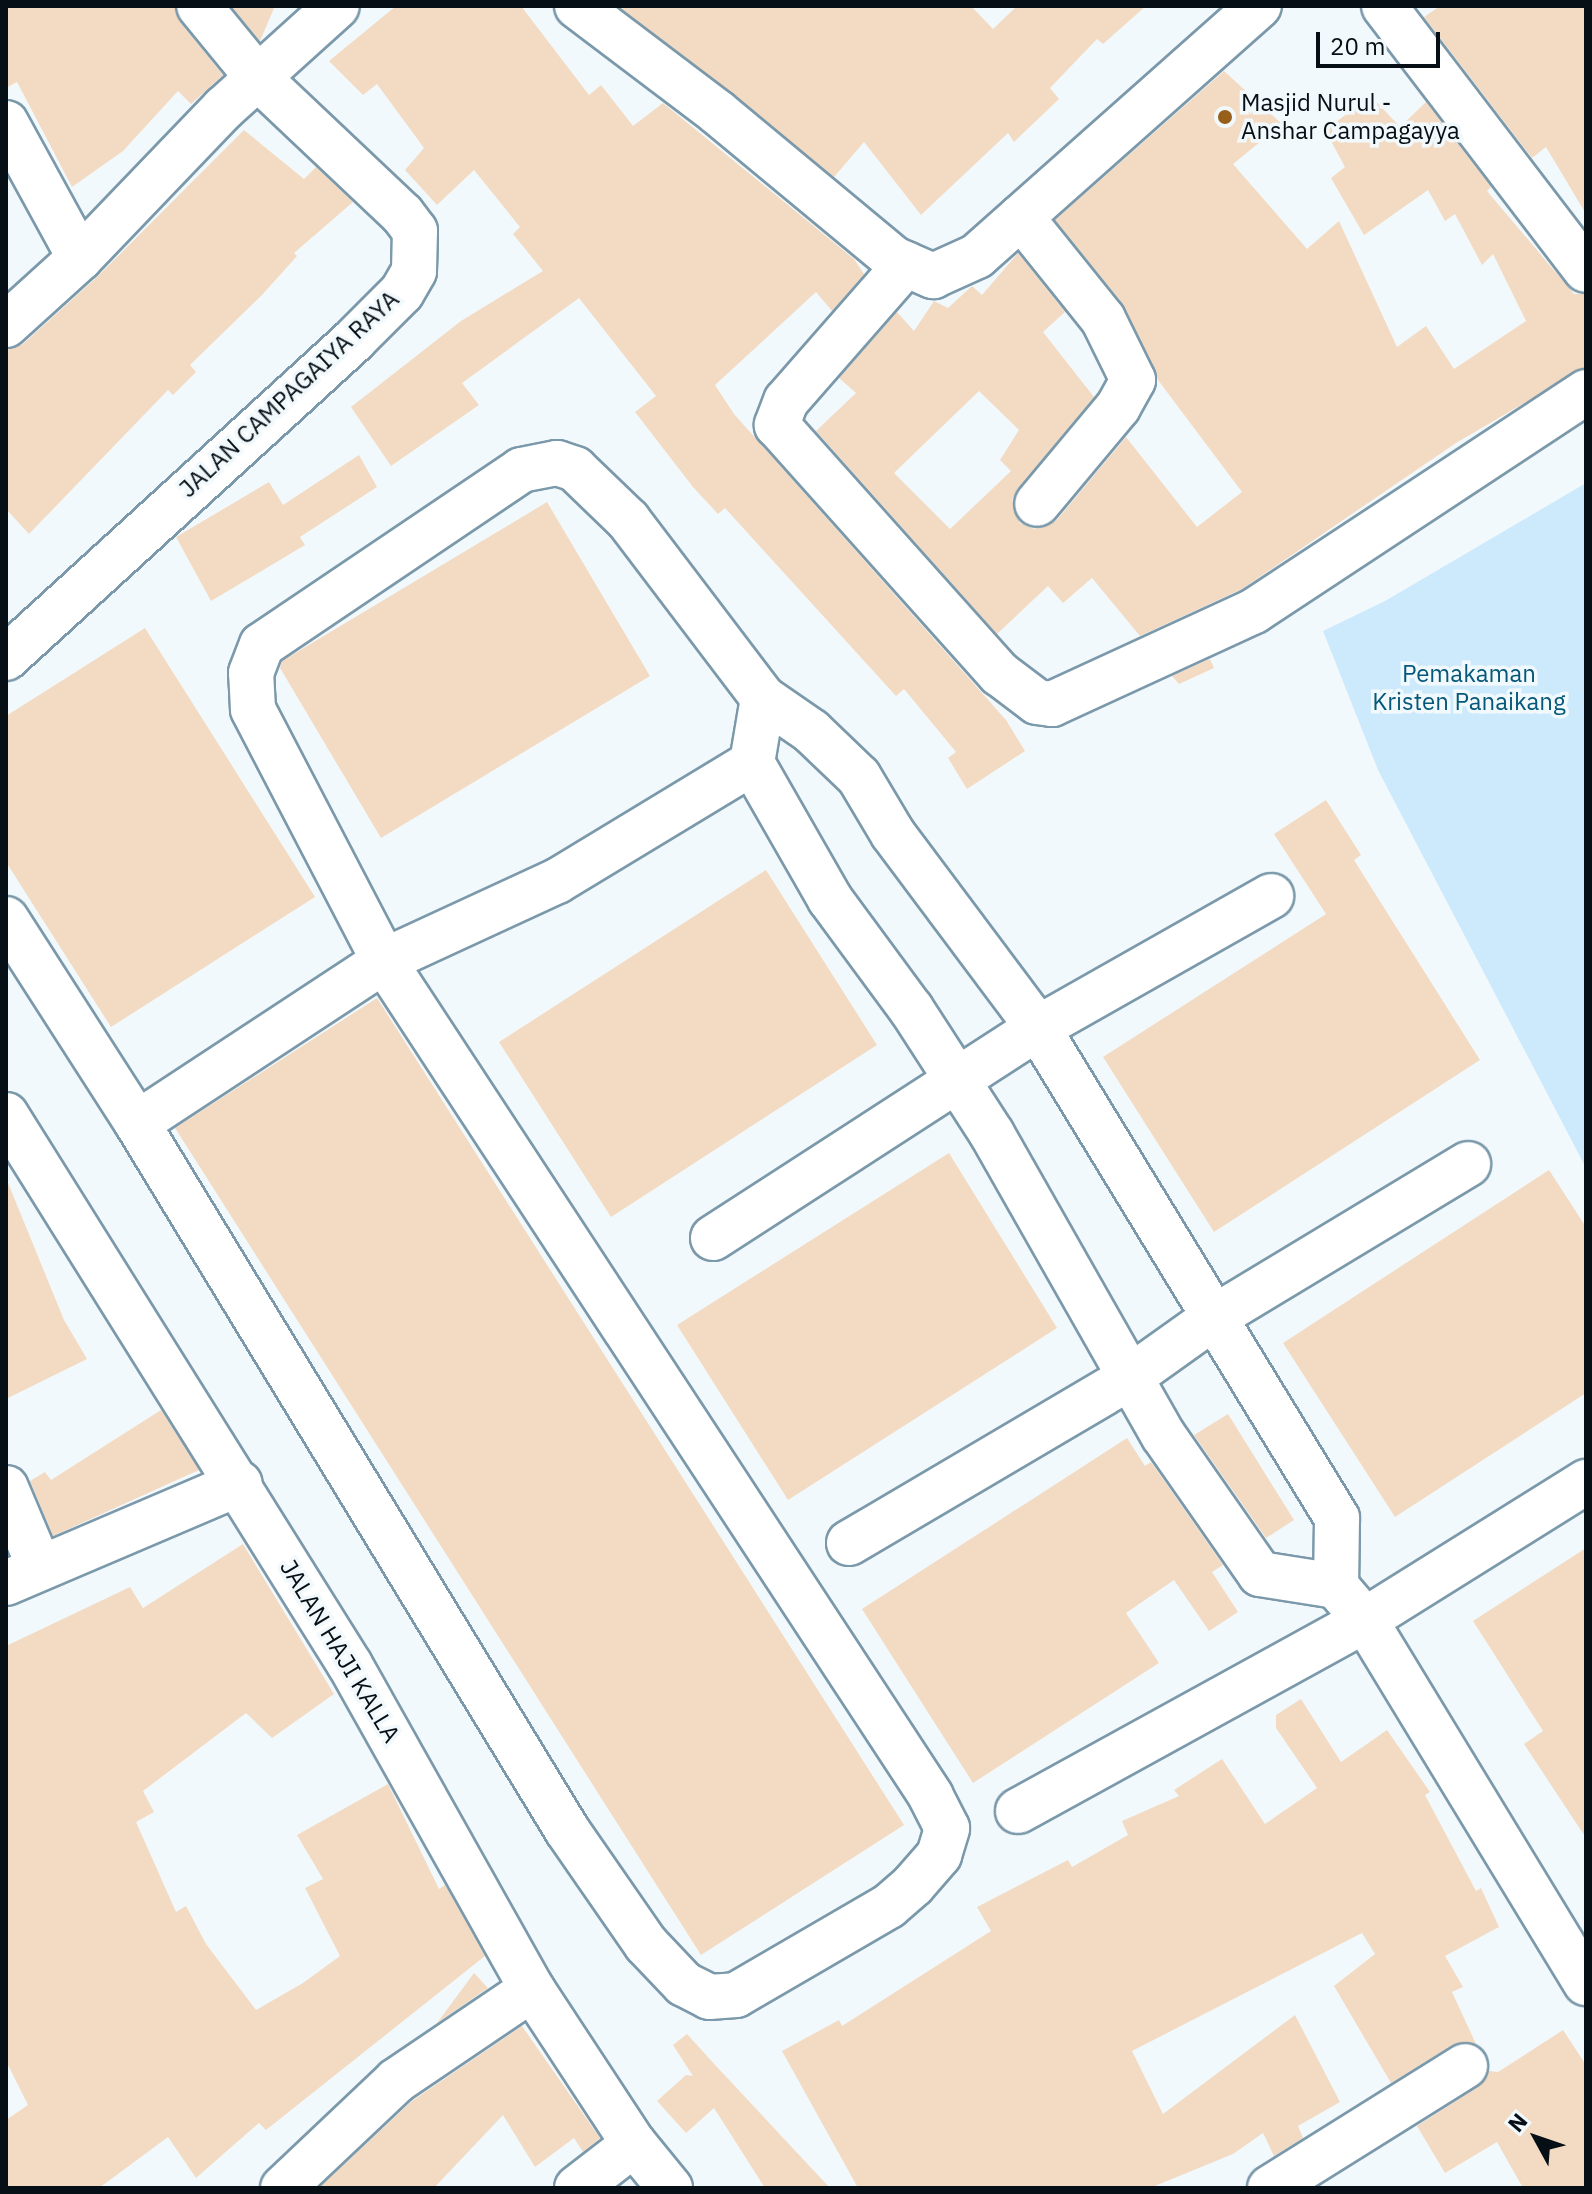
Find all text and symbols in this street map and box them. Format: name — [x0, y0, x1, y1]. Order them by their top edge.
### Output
scale bar — [1320, 16, 1444, 66]
text: 20 m — [1330, 30, 1385, 62]
place label: Masjid Nurul - Anshar Campagayya — [1241, 89, 1460, 145]
marker: Masjid Nurul - Anshar Campagayya — [1216, 108, 1234, 126]
street label: JALAN CAMPAGAIYA RAYA — [173, 285, 405, 503]
park label: Pemakaman Kristen Panaikang — [1372, 660, 1566, 716]
street label: JALAN HAJI KALLA — [274, 1554, 406, 1748]
north arrow — [1496, 2098, 1576, 2178]
text: N — [1501, 2107, 1533, 2138]

